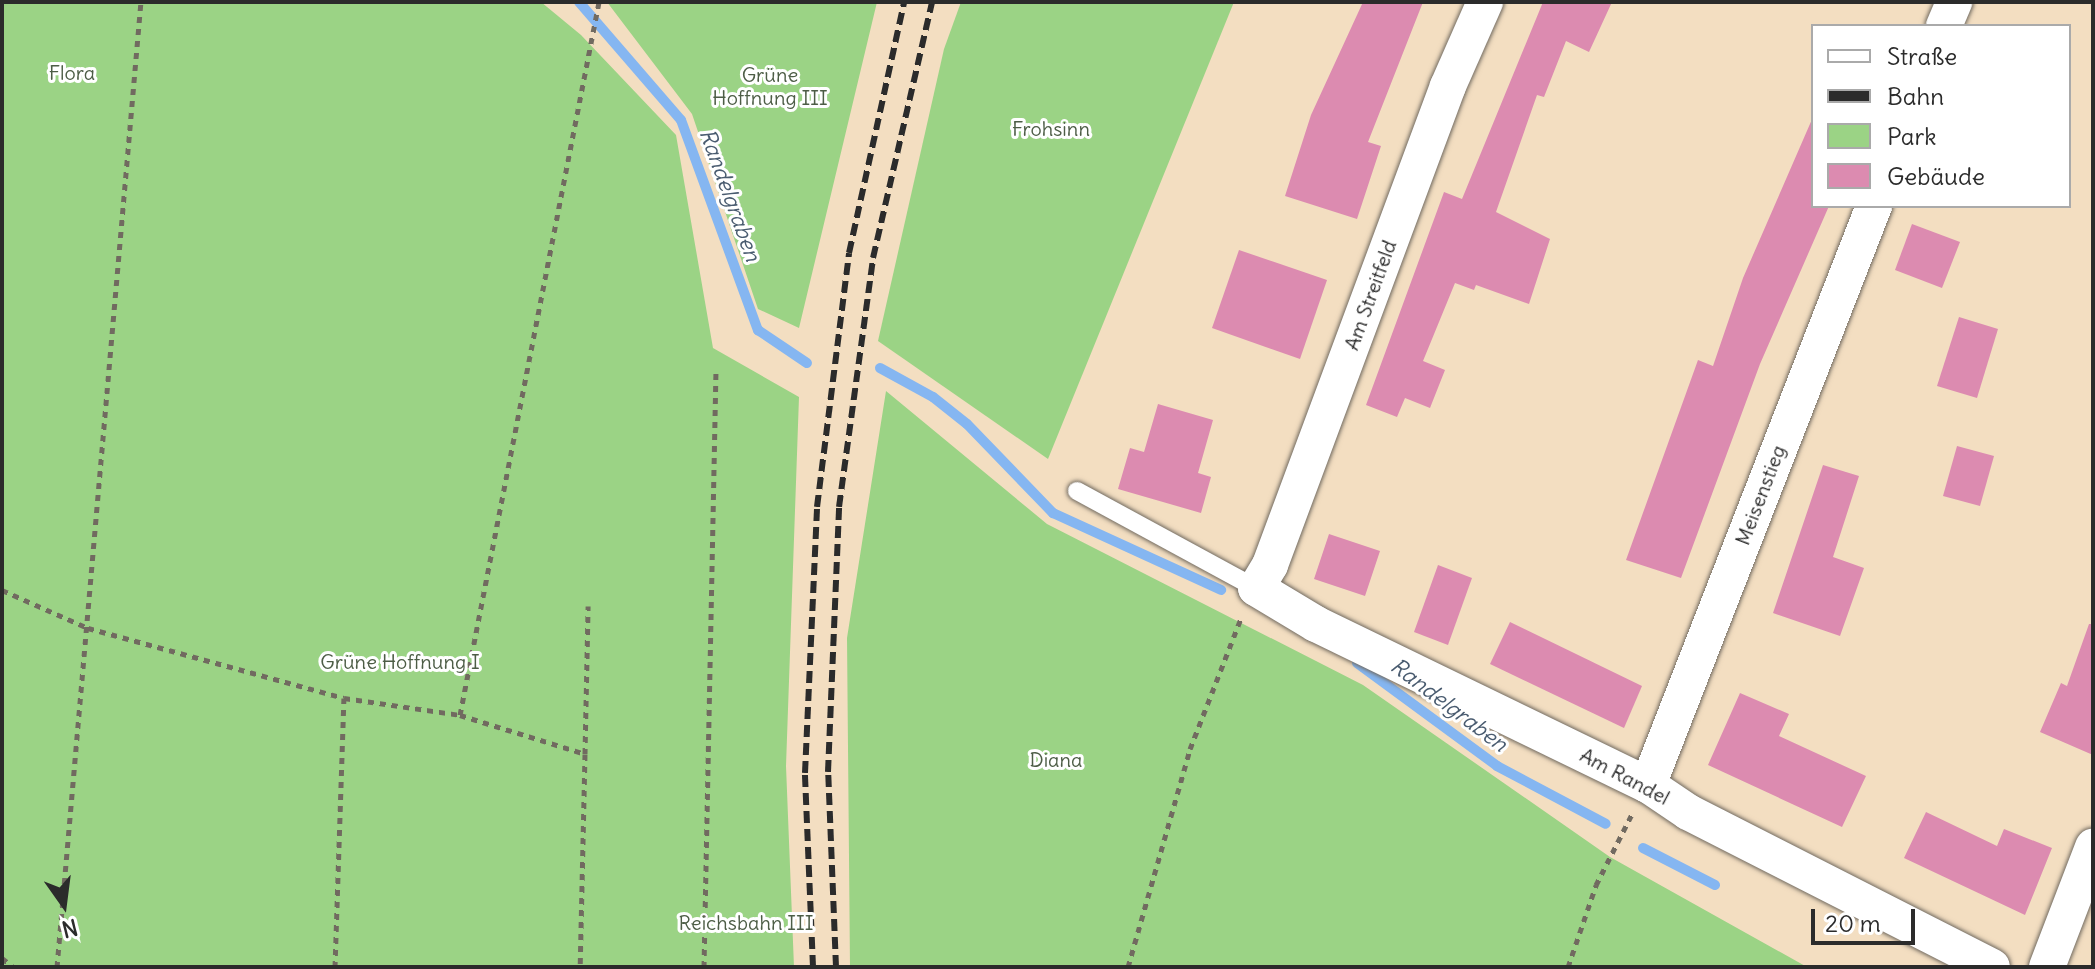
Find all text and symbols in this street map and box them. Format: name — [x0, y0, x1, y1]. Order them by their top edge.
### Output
legend — [1811, 24, 2071, 208]
text: Straße — [1887, 41, 1957, 71]
park label: Flora — [49, 60, 95, 84]
park label: Grüne Hoffnung III — [712, 62, 828, 109]
text: Bahn — [1887, 81, 1944, 111]
park label: Frohsinn — [1012, 116, 1090, 140]
text: Park — [1887, 121, 1937, 151]
water label: Randelgraben — [694, 125, 766, 265]
text: Gebäude — [1887, 161, 1985, 191]
street label: Am Streitfeld — [1339, 237, 1401, 353]
street label: Meisenstieg — [1730, 442, 1790, 548]
park label: Grüne Hoffnung I — [320, 649, 480, 673]
water label: Randelgraben — [1386, 653, 1512, 757]
street label: Am Randel — [1576, 742, 1674, 810]
park label: Diana — [1029, 747, 1083, 771]
north arrow — [24, 865, 104, 945]
scale bar — [1815, 893, 1919, 943]
text: 20 m — [1825, 908, 1881, 938]
park label: Reichsbahn III — [679, 910, 813, 934]
text: N — [59, 913, 81, 944]

